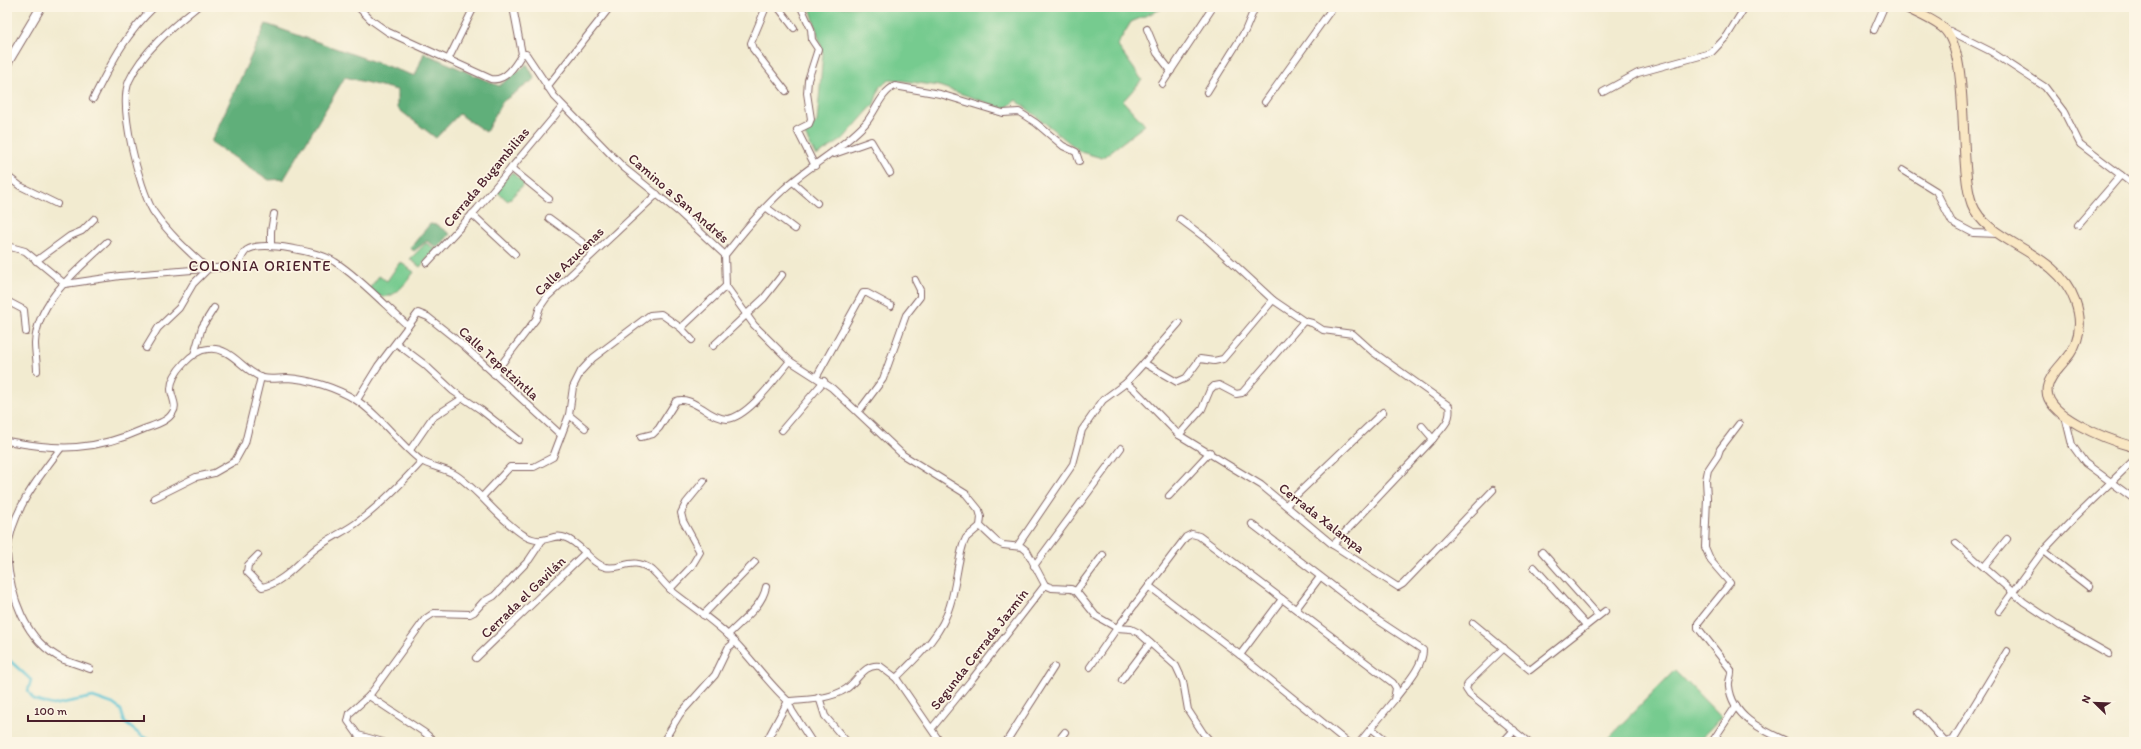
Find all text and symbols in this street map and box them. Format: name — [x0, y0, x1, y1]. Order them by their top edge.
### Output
street label: Cerrada Bugambilias — [440, 124, 533, 231]
street label: Camino a San Andrés — [625, 150, 733, 247]
street label: Calle Azucenas — [531, 223, 608, 300]
district label: COLONIA ORIENTE — [188, 257, 332, 275]
street label: Calle Tepetzintla — [455, 323, 543, 404]
street label: Cerrada Xalampa — [1275, 480, 1369, 558]
street label: Cerrada el Gavilán — [478, 553, 569, 642]
street label: Segunda Cerrada Jazmín — [927, 585, 1032, 713]
north arrow — [2075, 683, 2115, 723]
text: N — [2079, 693, 2094, 705]
scale bar — [28, 697, 144, 723]
text: 100 m — [34, 704, 67, 718]

